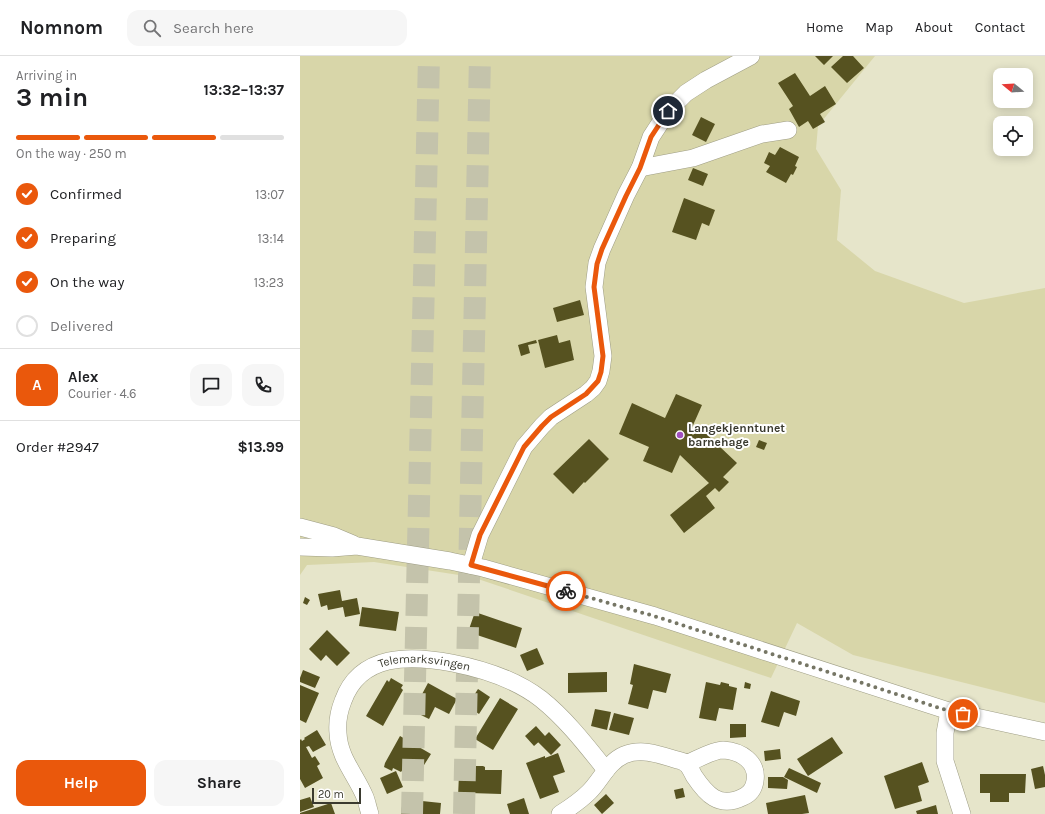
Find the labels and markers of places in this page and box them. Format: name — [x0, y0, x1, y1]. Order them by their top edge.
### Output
pin — [651, 94, 685, 128]
place label: Langekjenntunet barnehage — [688, 421, 785, 449]
marker: Langekjenntunet barnehage — [675, 430, 685, 440]
pin — [946, 697, 980, 731]

